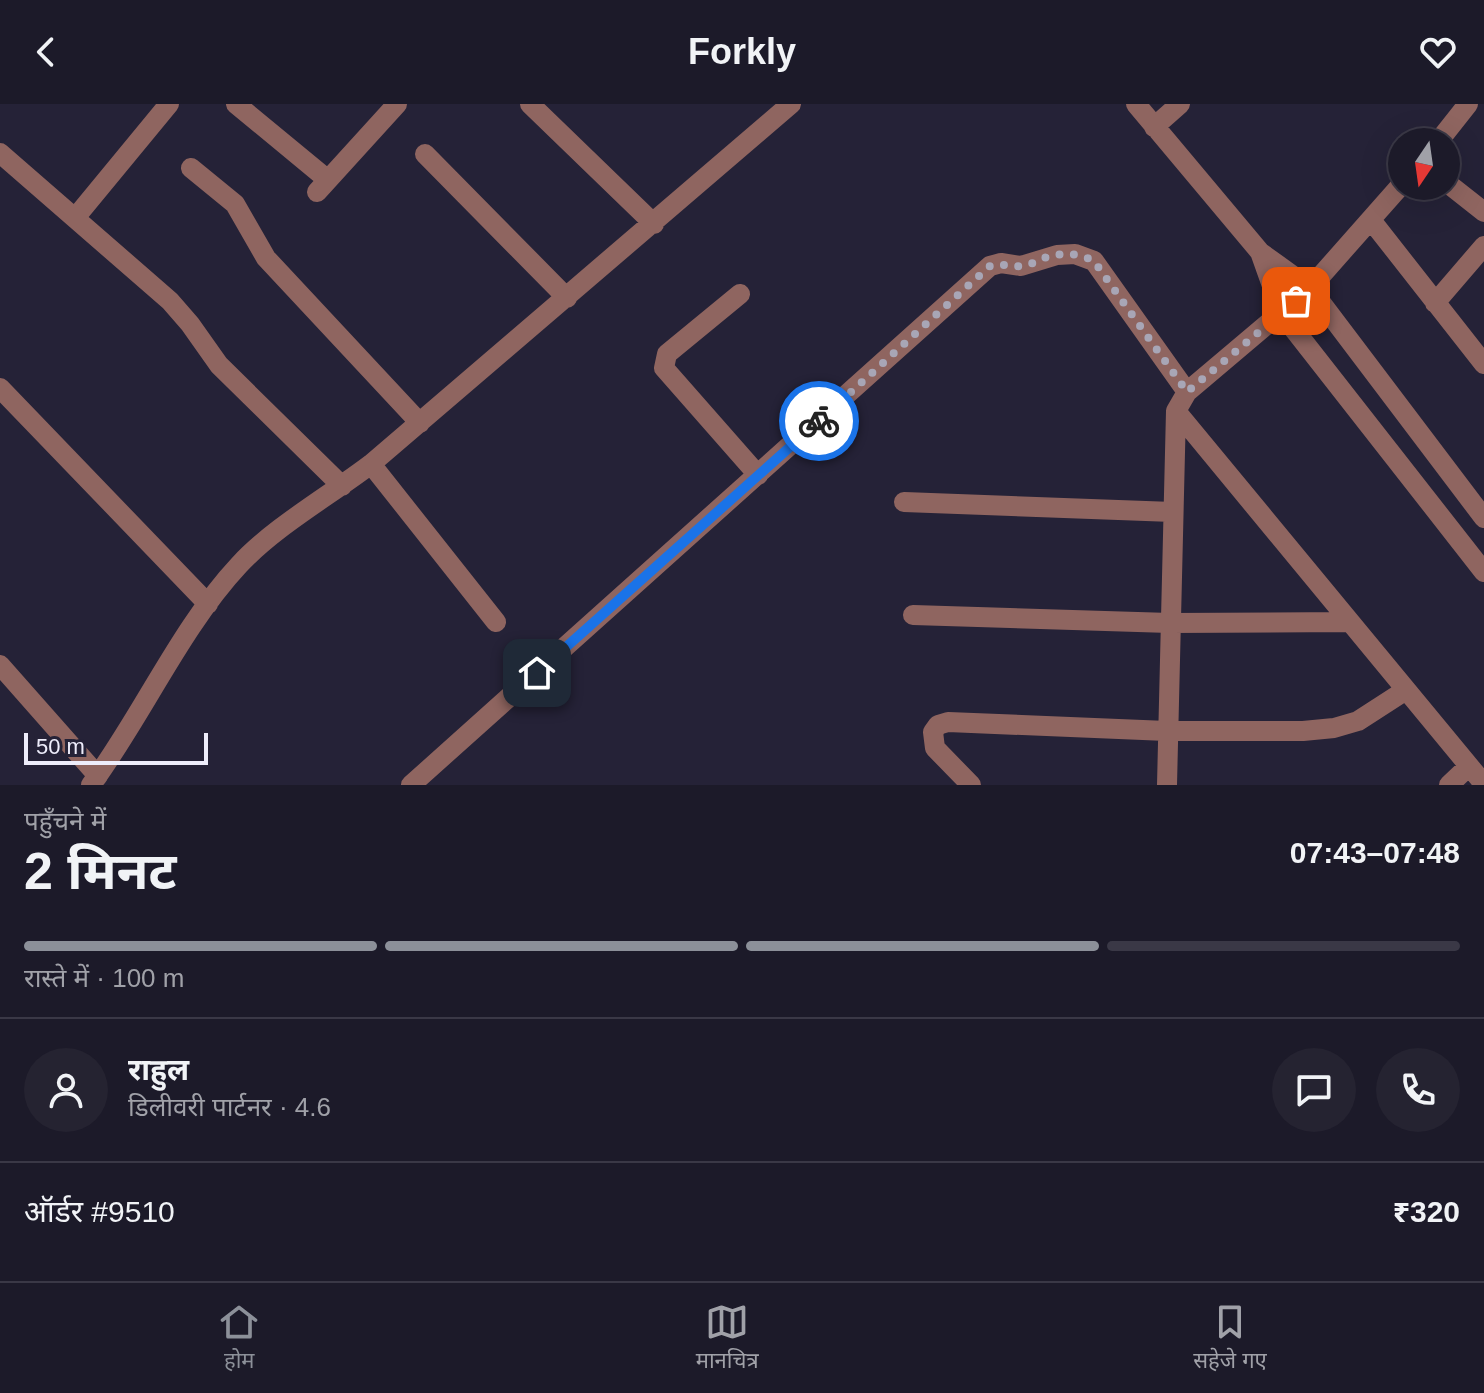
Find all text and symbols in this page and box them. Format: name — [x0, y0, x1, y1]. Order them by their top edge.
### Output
icon: back — [24, 30, 68, 74]
icon: heart — [1416, 30, 1460, 74]
text: Forkly — [688, 31, 796, 72]
north arrow — [1388, 128, 1460, 200]
map controls — [1388, 128, 1460, 200]
pin — [1262, 267, 1330, 335]
icon: bag — [1274, 279, 1318, 323]
courier — [779, 381, 859, 461]
icon: bike — [797, 399, 841, 443]
pin — [503, 639, 571, 707]
icon: home — [515, 651, 559, 695]
scale bar — [24, 729, 208, 765]
text: 50 m — [36, 734, 85, 759]
text: पहुँचने में — [24, 806, 106, 836]
text: 07:43–07:48 — [1290, 836, 1460, 869]
text: 2 मिनट — [24, 842, 177, 900]
text: रास्ते में · 100 m — [24, 963, 184, 993]
button: person — [24, 1048, 108, 1132]
button: chat — [1272, 1048, 1356, 1132]
button: phone — [1376, 1048, 1460, 1132]
text: राहुल — [128, 1053, 189, 1086]
text: डिलीवरी पार्टनर · 4.6 — [128, 1092, 331, 1122]
text: ऑर्डर #9510 — [24, 1195, 175, 1228]
text: ₹320 — [1393, 1195, 1460, 1228]
tab: होम — [217, 1300, 261, 1377]
tab: मानचित्र — [696, 1300, 759, 1377]
tab: सहेजे गए — [1193, 1300, 1267, 1377]

